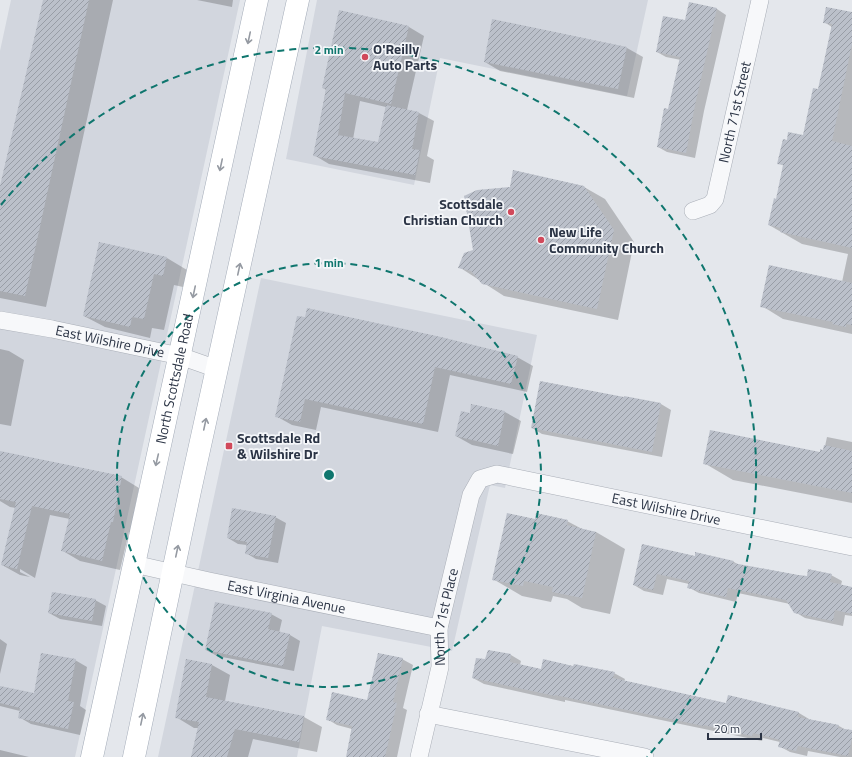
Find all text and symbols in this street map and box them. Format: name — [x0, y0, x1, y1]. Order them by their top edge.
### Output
one-way arrow — [244, 31, 252, 44]
place label: O'Reilly Auto Parts — [373, 38, 437, 75]
text: 2 min — [314, 40, 344, 59]
marker: O'Reilly Auto Parts — [360, 52, 370, 62]
street label: North 71st Street — [713, 59, 756, 165]
one-way arrow — [217, 158, 225, 171]
place label: Scottsdale Christian Church — [403, 193, 503, 230]
marker: Scottsdale Christian Church — [506, 207, 516, 217]
place label: New Life Community Church — [549, 221, 664, 258]
marker: New Life Community Church — [536, 235, 546, 245]
text: 1 min — [314, 253, 344, 272]
one-way arrow — [236, 263, 244, 276]
one-way arrow — [190, 285, 198, 298]
street label: North Scottsdale Road — [150, 312, 198, 446]
street label: East Wilshire Drive — [54, 319, 166, 362]
one-way arrow — [202, 417, 210, 430]
place label: Scottsdale Rd & Wilshire Dr — [237, 427, 320, 464]
marker: Scottsdale Rd & Wilshire Dr — [224, 441, 234, 451]
one-way arrow — [153, 454, 161, 467]
centre of rings — [322, 468, 336, 482]
street label: East Wilshire Drive — [610, 487, 723, 530]
one-way arrow — [174, 544, 182, 557]
street label: North 71st Place — [428, 566, 463, 666]
street label: East Virginia Avenue — [226, 574, 348, 619]
one-way arrow — [138, 713, 146, 726]
scale bar — [708, 715, 761, 741]
text: 20 m — [714, 719, 740, 738]

